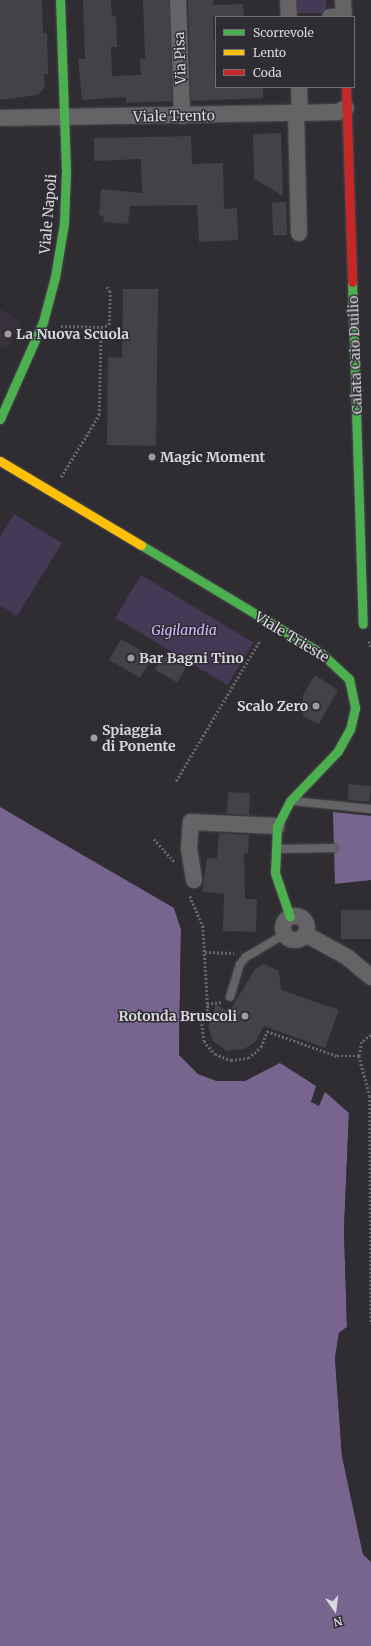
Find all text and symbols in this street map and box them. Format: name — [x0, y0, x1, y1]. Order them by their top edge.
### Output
legend — [215, 16, 355, 88]
text: Scorrevole — [253, 25, 314, 40]
street label: Via Pisa — [171, 31, 189, 85]
text: Lento — [253, 45, 286, 60]
text: Coda — [253, 65, 282, 80]
street label: Viale Trento — [133, 107, 215, 125]
street label: Viale Napoli — [36, 173, 60, 255]
street label: Calata Caio Duilio — [345, 295, 365, 415]
place label: La Nuova Scuola — [16, 326, 129, 342]
marker: La Nuova Scuola — [3, 329, 13, 339]
place label: Magic Moment — [160, 449, 265, 465]
marker: Magic Moment — [147, 452, 157, 462]
street label: Viale Trieste — [252, 608, 332, 666]
park label: Gigilandia — [151, 622, 217, 638]
place label: Bar Bagni Tino — [139, 650, 244, 666]
marker: Bar Bagni Tino — [126, 653, 136, 663]
place label: Scalo Zero — [237, 698, 308, 714]
marker: Scalo Zero — [311, 701, 321, 711]
place label: Spiaggia di Ponente — [102, 722, 176, 754]
marker: Spiaggia di Ponente — [89, 733, 99, 743]
place label: Rotonda Bruscoli — [118, 1008, 237, 1024]
marker: Rotonda Bruscoli — [240, 1011, 250, 1021]
north arrow — [315, 1590, 355, 1630]
text: N — [332, 1614, 344, 1629]

